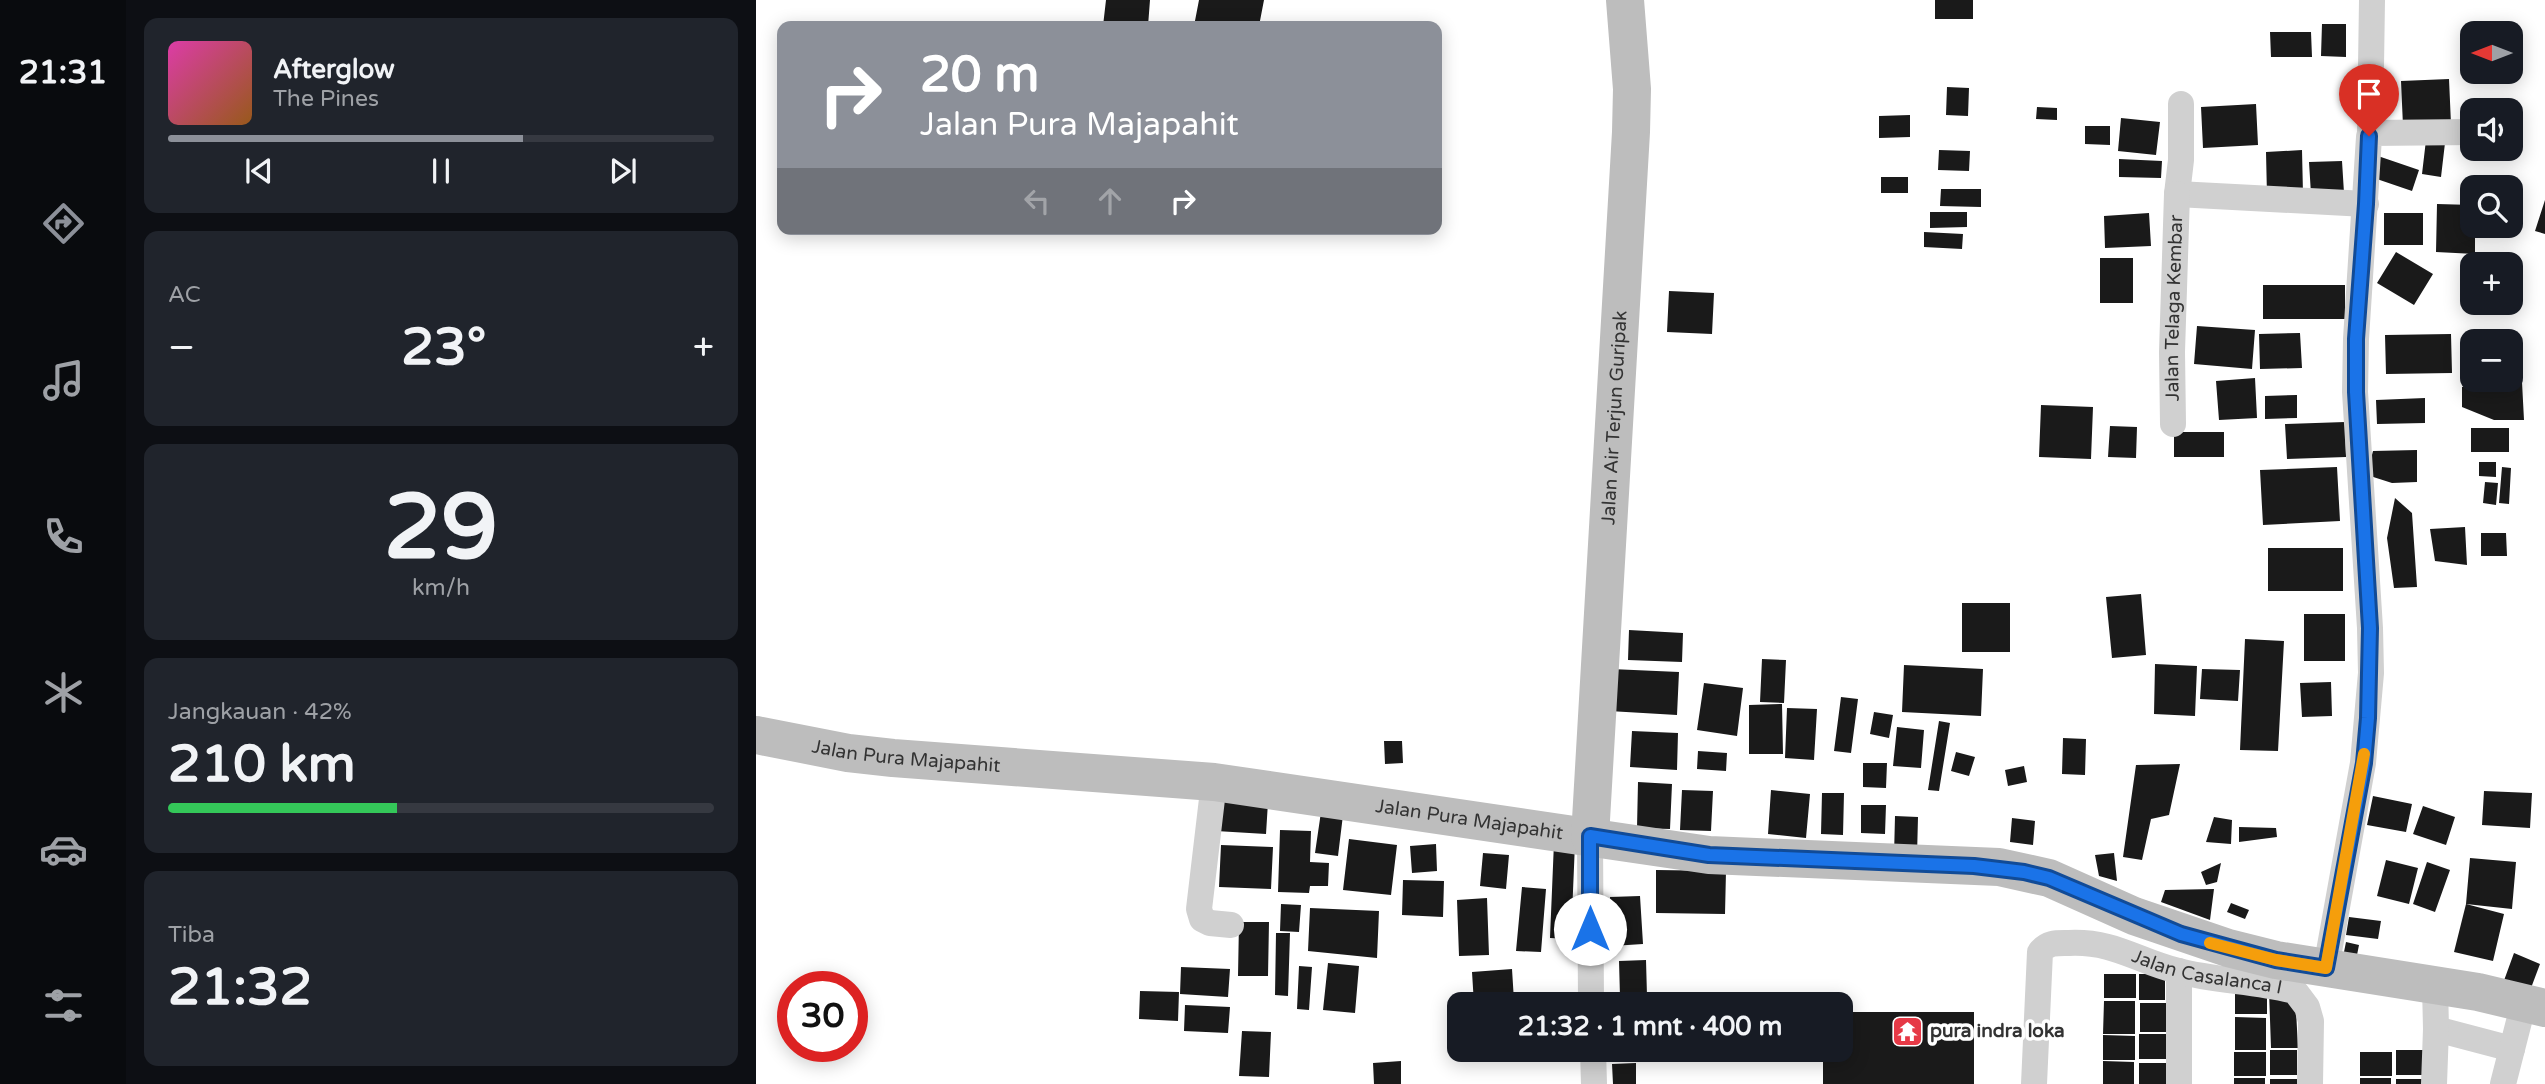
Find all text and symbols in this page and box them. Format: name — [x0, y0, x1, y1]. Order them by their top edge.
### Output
north arrow — [2460, 21, 2524, 84]
map controls — [2460, 21, 2523, 392]
text: 20 m — [920, 46, 1039, 105]
icon: right — [805, 49, 896, 140]
text: 21:31 — [19, 54, 107, 92]
text: Afterglow — [273, 54, 395, 85]
pin — [2339, 64, 2399, 136]
icon: arrive — [2350, 75, 2388, 113]
text: The Pines — [273, 85, 379, 113]
button: sound — [2460, 98, 2523, 161]
text: Jalan Pura Majapahit — [920, 106, 1239, 144]
icon: previous — [240, 152, 278, 190]
icon: pause — [422, 152, 460, 190]
icon: next — [604, 152, 642, 190]
button: search — [2460, 175, 2523, 238]
icon: left — [1018, 182, 1056, 220]
icon: ahead — [1091, 182, 1129, 220]
icon: right — [1164, 182, 1202, 220]
icon: directions — [39, 199, 88, 248]
street label: Jalan Telaga Kembar — [2161, 214, 2187, 401]
button: + — [2460, 252, 2523, 315]
text: AC — [168, 281, 201, 309]
street label: Jalan Air Terjun Guripak — [1597, 310, 1632, 526]
text: 23° — [401, 316, 486, 379]
text: − — [168, 325, 195, 371]
text: + — [693, 325, 714, 371]
button: − — [2460, 329, 2523, 392]
icon: music — [39, 356, 88, 405]
text: 29 — [384, 473, 498, 583]
icon: phone — [39, 512, 88, 561]
text: km/h — [412, 574, 470, 602]
icon: climate — [39, 668, 88, 717]
text: Jangkauan · 42% — [168, 698, 352, 726]
text: 210 km — [168, 733, 356, 796]
street label: Jalan Pura Majapahit — [810, 735, 1001, 777]
street label: Jalan Pura Majapahit — [1374, 795, 1565, 844]
icon: car — [39, 825, 88, 874]
position arrow — [1553, 892, 1627, 966]
text: Tiba — [168, 921, 215, 949]
street label: Jalan Casalanca I — [2129, 945, 2284, 999]
text: 21:32 — [168, 956, 312, 1019]
speed limit sign: 30 — [777, 971, 868, 1062]
icon: filters — [39, 981, 88, 1030]
text: 21:32 · 1 mnt · 400 m — [1518, 1011, 1782, 1042]
temple icon: pura indra loka — [1890, 1014, 1924, 1048]
place label: pura indra loka — [1930, 1020, 2065, 1043]

